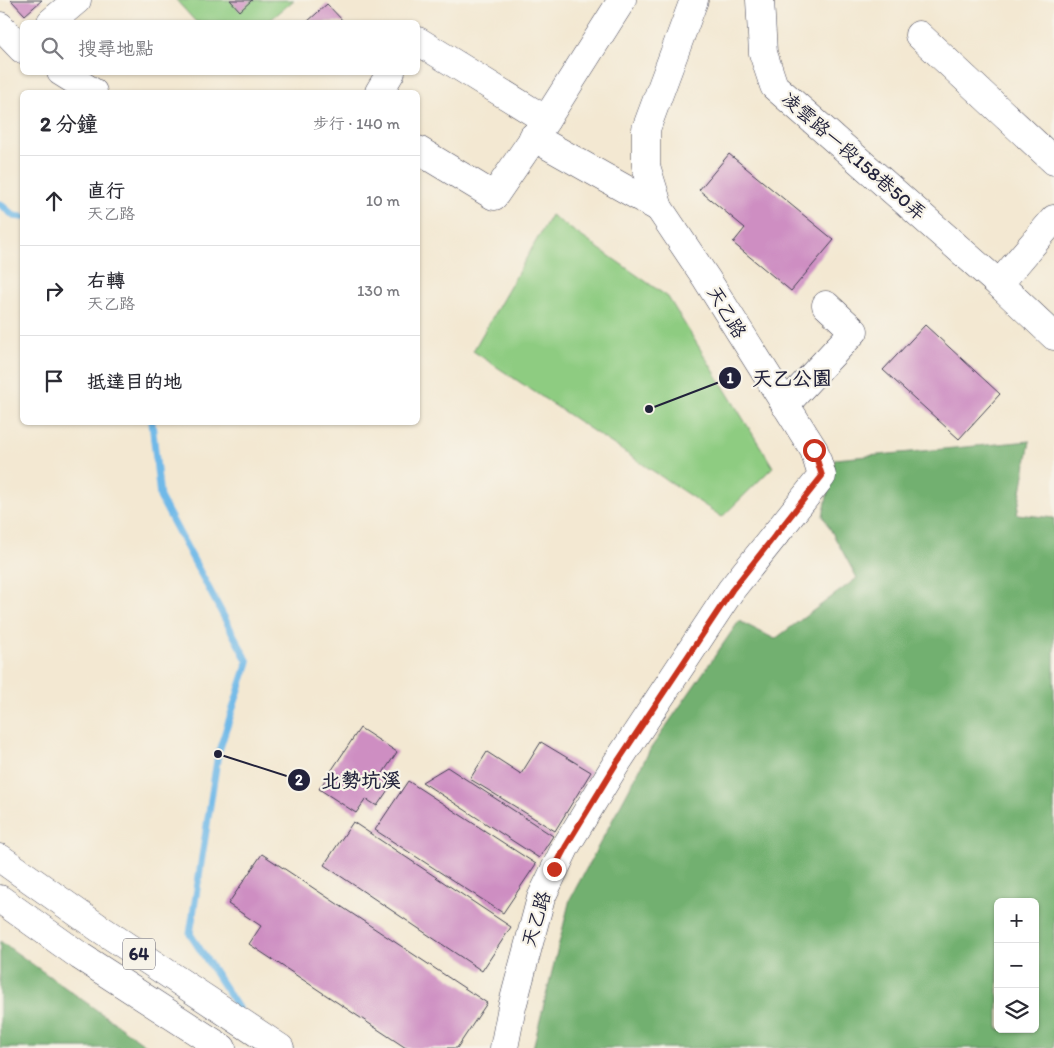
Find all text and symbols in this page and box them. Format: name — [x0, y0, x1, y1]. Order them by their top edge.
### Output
search box — [20, 20, 420, 75]
icon: search — [38, 34, 66, 62]
text: 搜尋地點 — [78, 37, 154, 60]
street label: 凌雲路一段158巷50弄 — [777, 87, 931, 225]
text: 2 分鐘 — [40, 111, 98, 136]
text: 步行 · 140 m — [313, 114, 400, 133]
text: 直行 — [87, 179, 125, 202]
icon: ahead — [40, 187, 68, 215]
text: 10 m — [366, 191, 400, 210]
text: 天乙路 — [87, 204, 135, 223]
text: 右轉 — [87, 269, 125, 292]
icon: right — [40, 277, 68, 305]
text: 130 m — [357, 281, 400, 300]
street label: 天乙路 — [702, 282, 752, 342]
text: 天乙路 — [87, 294, 135, 313]
callout: 天乙公園 — [717, 361, 842, 396]
text: 天乙公園 — [752, 366, 832, 390]
icon: arrive — [40, 367, 68, 395]
text: 1 — [727, 369, 734, 387]
text: 抵達目的地 — [87, 370, 182, 393]
route start — [803, 439, 826, 462]
callout: 北勢坑溪 — [286, 762, 411, 797]
text: 北勢坑溪 — [321, 768, 401, 792]
text: 2 — [295, 771, 303, 789]
route end — [543, 858, 566, 881]
street label: 天乙路 — [517, 888, 555, 950]
map controls — [994, 898, 1039, 1033]
button: + — [994, 898, 1039, 943]
road number: 64 — [123, 939, 155, 970]
button: − — [994, 943, 1039, 988]
button: layers — [994, 988, 1039, 1033]

